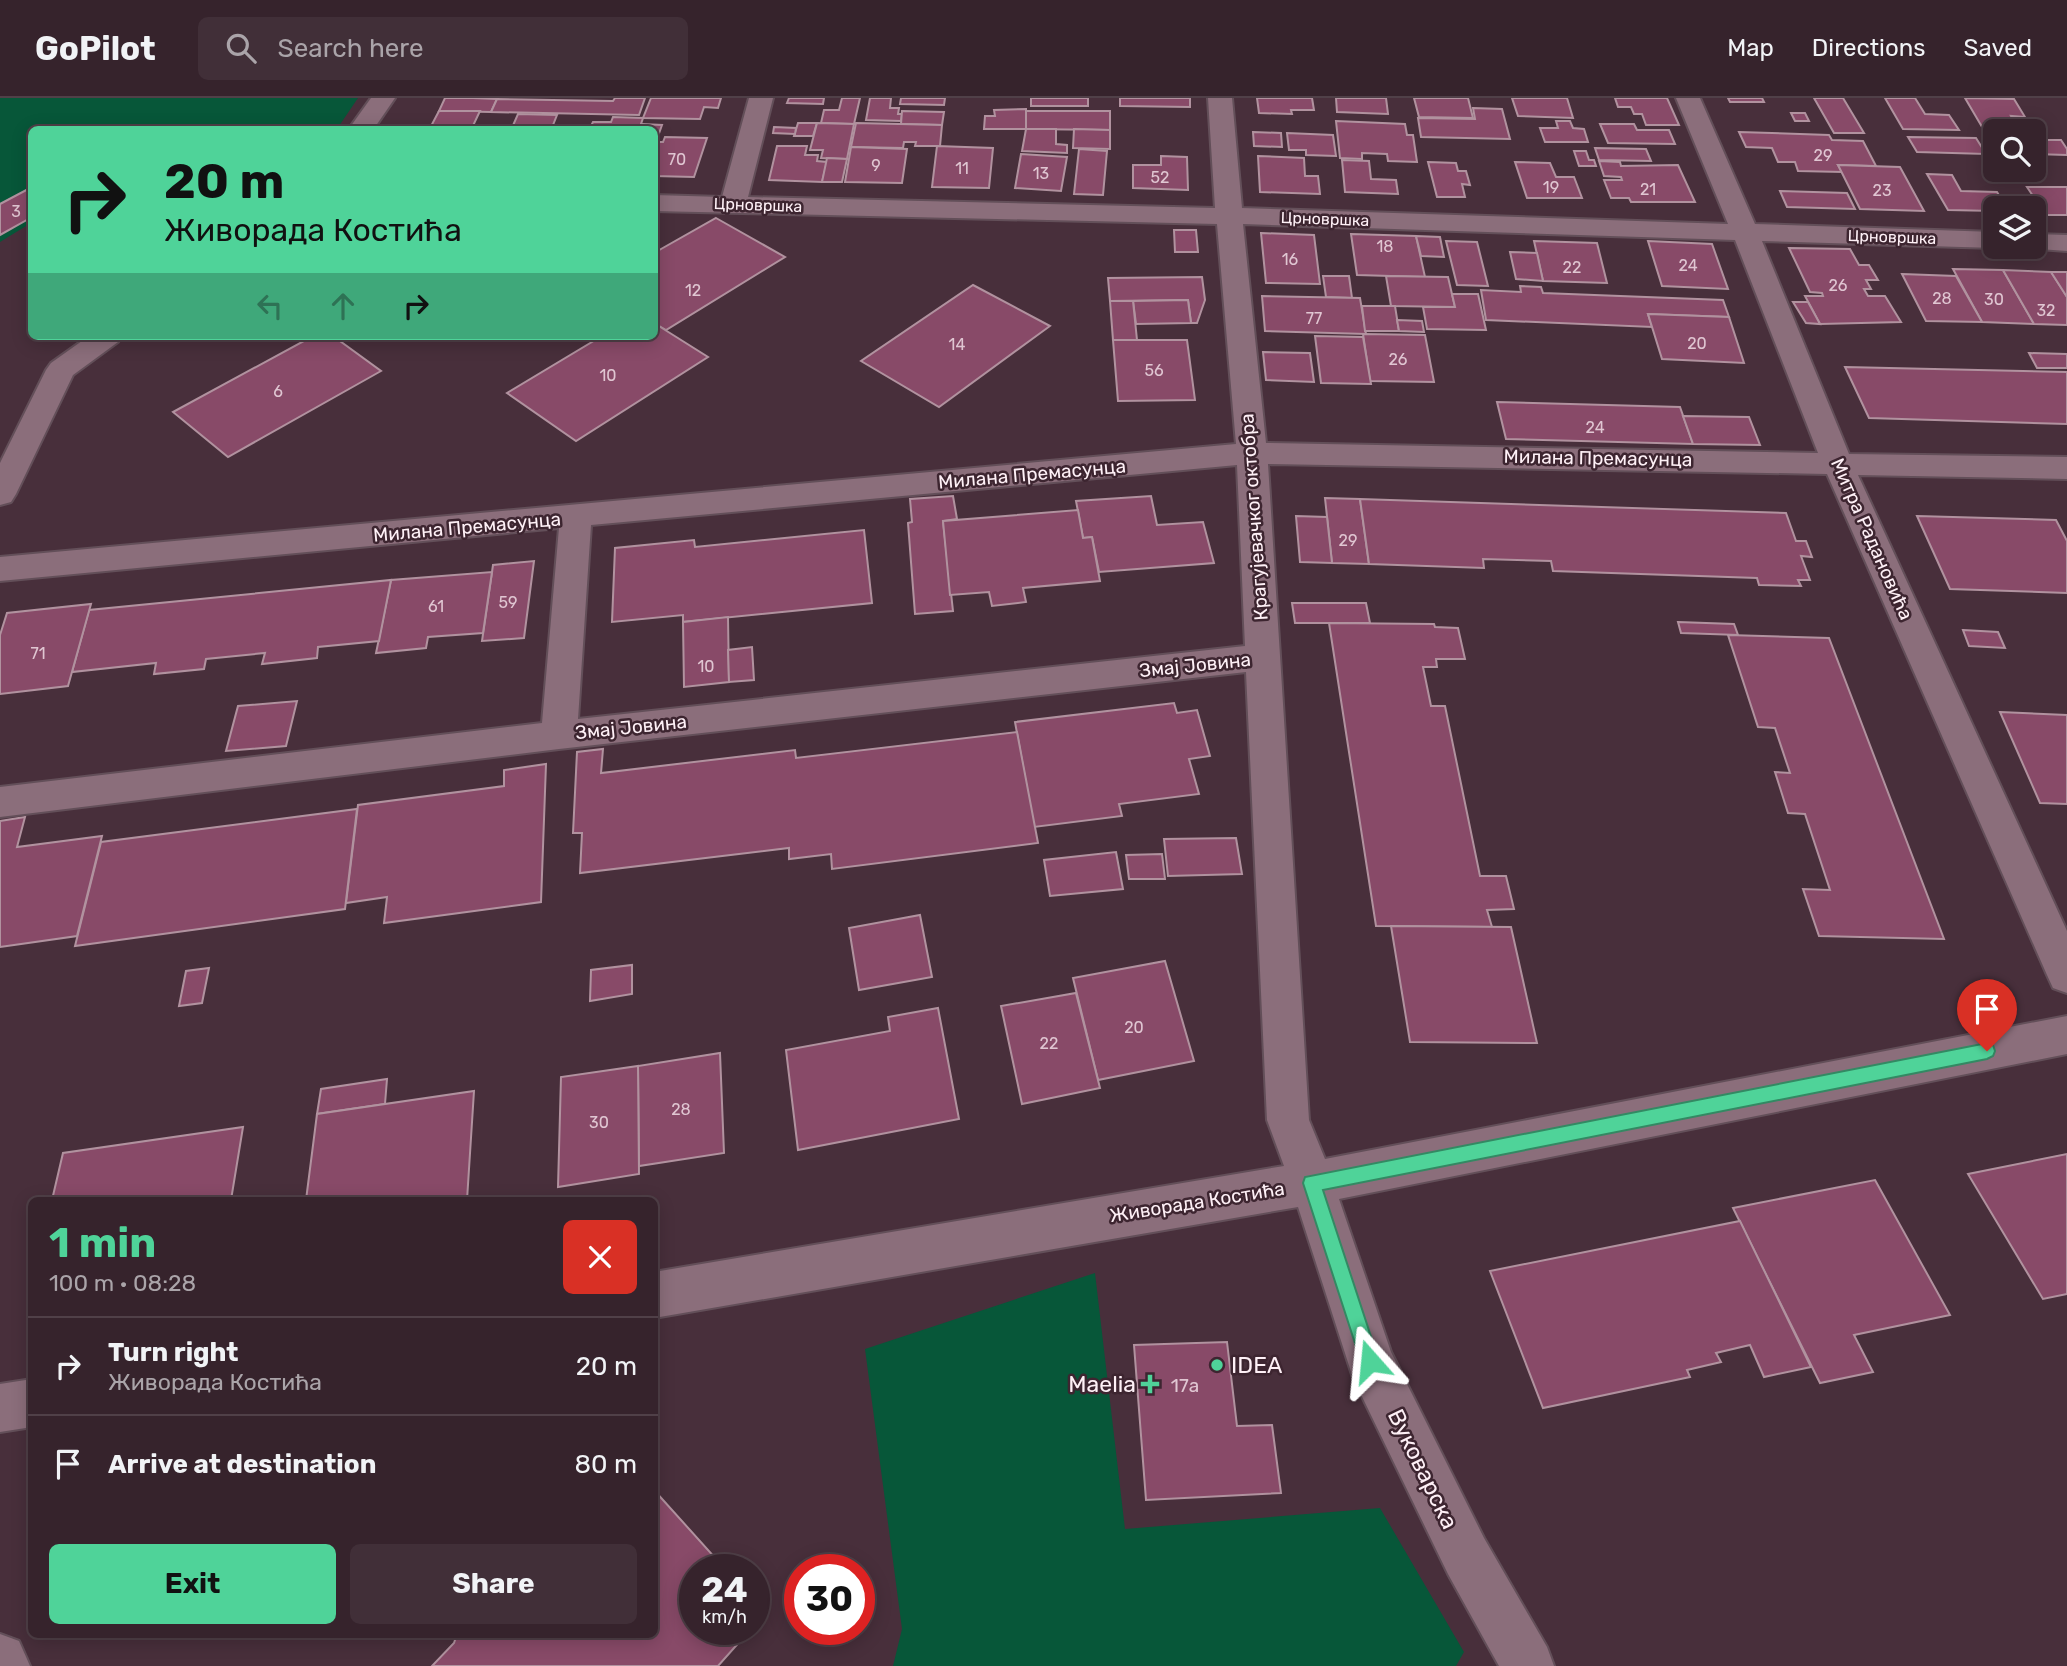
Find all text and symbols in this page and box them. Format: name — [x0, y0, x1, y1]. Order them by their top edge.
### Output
search box — [198, 17, 688, 80]
text: GoPilot — [35, 29, 156, 68]
icon: search — [222, 29, 260, 67]
text: Search here — [278, 33, 423, 64]
text: Map — [1727, 34, 1774, 62]
text: Directions — [1812, 34, 1925, 62]
text: Saved — [1963, 34, 2032, 62]
map controls — [1983, 119, 2046, 259]
button: search — [1983, 119, 2046, 182]
house number: 29 — [1814, 146, 1832, 165]
house number: 70 — [668, 150, 686, 169]
text: 20 m — [164, 152, 285, 210]
icon: right — [49, 154, 140, 245]
house number: 9 — [871, 156, 881, 175]
house number: 11 — [955, 159, 969, 178]
house number: 13 — [1033, 164, 1049, 183]
house number: 52 — [1151, 168, 1169, 187]
house number: 19 — [1543, 178, 1559, 197]
house number: 21 — [1640, 180, 1656, 199]
house number: 23 — [1872, 181, 1892, 200]
street label: Црновршка — [713, 194, 803, 216]
button: layers — [1983, 196, 2046, 259]
house number: 3 — [11, 202, 21, 221]
street label: Црновршка — [1280, 208, 1370, 230]
text: Живорада Костића — [164, 211, 462, 249]
street label: Црновршка — [1847, 226, 1937, 248]
house number: 18 — [1376, 237, 1394, 256]
house number: 16 — [1282, 250, 1299, 269]
house number: 24 — [1678, 256, 1698, 275]
house number: 22 — [1563, 258, 1581, 277]
house number: 26 — [1828, 276, 1848, 295]
house number: 12 — [685, 281, 701, 300]
icon: left — [251, 287, 289, 325]
icon: ahead — [324, 287, 362, 325]
icon: right — [397, 287, 435, 325]
house number: 28 — [1932, 289, 1952, 308]
house number: 30 — [1984, 290, 2004, 309]
house number: 32 — [2036, 301, 2056, 320]
house number: 77 — [1306, 309, 1322, 328]
house number: 20 — [1687, 334, 1707, 353]
house number: 14 — [949, 335, 965, 354]
house number: 26 — [1388, 350, 1408, 369]
house number: 56 — [1144, 361, 1164, 380]
house number: 10 — [599, 366, 617, 385]
house number: 6 — [273, 382, 283, 401]
street label: Крагујевачког октобра — [1235, 413, 1273, 621]
house number: 24 — [1585, 418, 1605, 437]
street label: Милана Премасунца — [1504, 445, 1692, 471]
street label: Милана Премасунца — [937, 454, 1127, 494]
street label: Митра Радановића — [1826, 455, 1918, 623]
street label: Милана Премасунца — [372, 507, 562, 547]
house number: 29 — [1339, 531, 1357, 550]
house number: 59 — [499, 593, 518, 612]
house number: 61 — [428, 597, 444, 616]
house number: 71 — [30, 644, 46, 663]
street label: Змај Јовина — [1138, 648, 1252, 682]
house number: 10 — [697, 657, 715, 676]
street label: Змај Јовина — [574, 710, 688, 744]
pin — [1957, 979, 2017, 1051]
icon: arrive — [1968, 990, 2006, 1028]
house number: 20 — [1124, 1018, 1144, 1037]
house number: 22 — [1040, 1034, 1058, 1053]
house number: 28 — [671, 1100, 691, 1119]
house number: 30 — [589, 1113, 609, 1132]
street label: Живорада Костића — [1108, 1177, 1286, 1227]
text: 1 min — [49, 1218, 156, 1268]
button: close — [563, 1220, 637, 1294]
text: 100 m · 08:28 — [49, 1269, 196, 1297]
position arrow — [1333, 1324, 1407, 1398]
text: Turn right — [108, 1337, 238, 1368]
icon: right — [49, 1347, 87, 1385]
text: 20 m — [576, 1351, 637, 1382]
place label: IDEA — [1231, 1351, 1282, 1379]
marker: IDEA — [1209, 1357, 1225, 1373]
text: Живорада Костића — [108, 1368, 322, 1396]
place label: Maelia — [1068, 1370, 1136, 1398]
house number: 17a — [1171, 1374, 1199, 1397]
marker: Maelia — [1142, 1376, 1158, 1392]
street label: Вуковарска — [1382, 1404, 1464, 1534]
icon: arrive — [49, 1445, 87, 1483]
text: Arrive at destination — [108, 1449, 376, 1480]
text: 80 m — [574, 1449, 637, 1480]
button: Exit — [49, 1544, 336, 1624]
button: Share — [350, 1544, 637, 1624]
speed limit sign: 30 — [784, 1554, 875, 1645]
text: 24 — [701, 1569, 748, 1611]
text: km/h — [702, 1606, 747, 1628]

